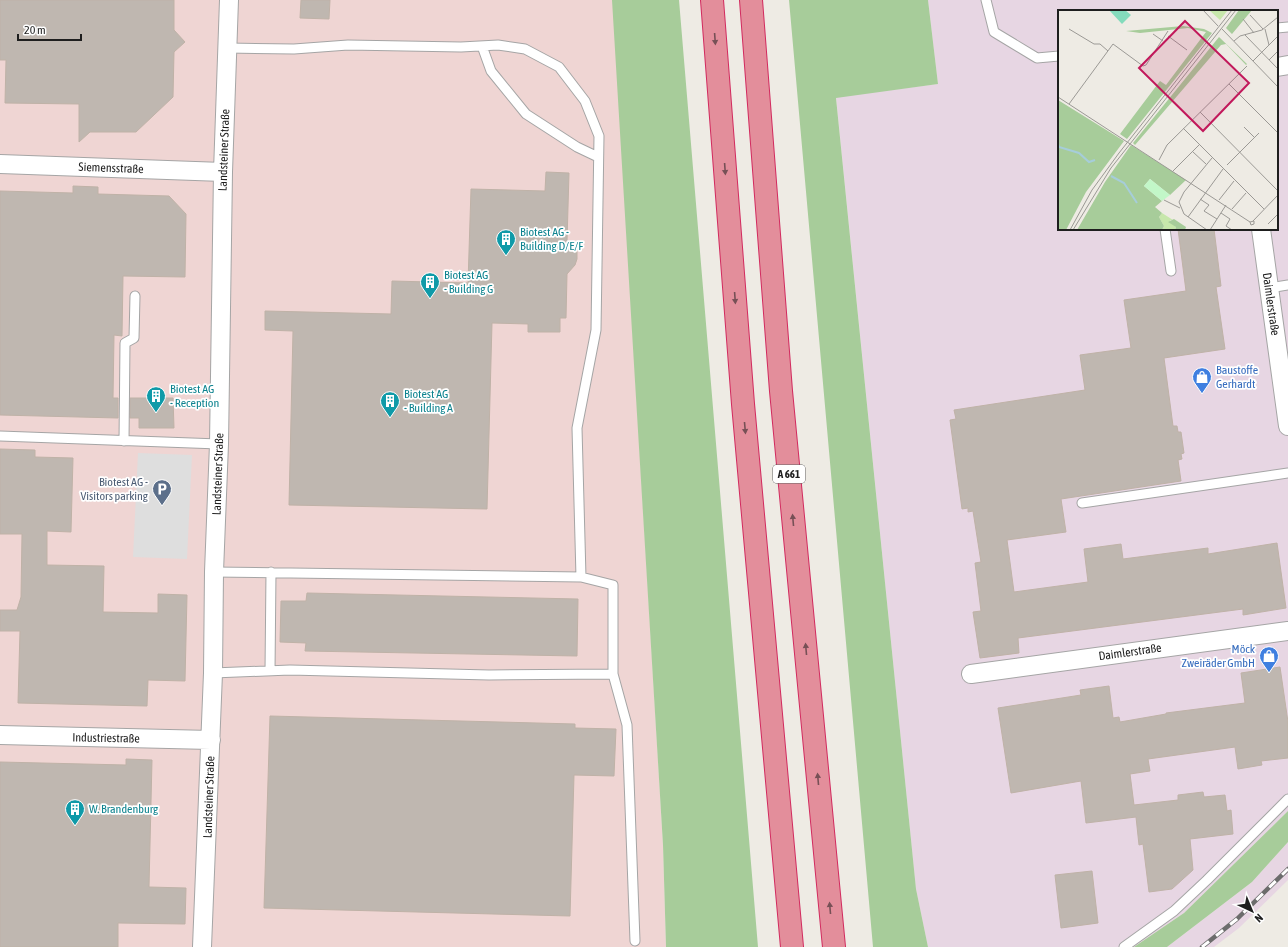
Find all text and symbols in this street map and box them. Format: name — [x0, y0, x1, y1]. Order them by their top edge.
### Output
inset map — [1058, 10, 1278, 230]
scale bar — [18, 16, 81, 42]
text: 20 m — [24, 23, 46, 37]
one-way arrow — [712, 33, 719, 45]
street label: Landsteiner Straße — [216, 109, 232, 191]
street label: Siemensstraße — [78, 160, 144, 176]
one-way arrow — [721, 163, 728, 175]
place label: Biotest AG - Building D/E/F — [520, 225, 583, 253]
building icon: Biotest AG - Building D/E/F — [495, 228, 517, 256]
place label: Biotest AG - Building G — [444, 268, 493, 296]
building icon: Biotest AG - Building G — [419, 271, 441, 299]
street label: Daimlerstraße — [1260, 272, 1282, 336]
one-way arrow — [731, 292, 738, 304]
place label: Baustoffe Gerhardt — [1216, 363, 1258, 391]
shop icon: Baustoffe Gerhardt — [1191, 366, 1213, 394]
place label: Biotest AG - Reception — [170, 382, 219, 410]
building icon: Biotest AG - Reception — [145, 385, 167, 413]
place label: Biotest AG - Building A — [404, 387, 453, 415]
building icon: Biotest AG - Building A — [379, 390, 401, 418]
one-way arrow — [741, 422, 748, 434]
street label: Landsteiner Straße — [210, 433, 226, 515]
road number: A 661 — [773, 465, 805, 483]
place label: Biotest AG - Visitors parking — [80, 475, 149, 503]
parking icon: Biotest AG - Visitors parking — [151, 478, 173, 506]
one-way arrow — [790, 514, 797, 526]
street label: Daimlerstraße — [1098, 641, 1162, 663]
place label: Möck Zweiräder GmbH — [1181, 642, 1256, 670]
one-way arrow — [802, 643, 809, 655]
shop icon: Möck Zweiräder GmbH — [1258, 645, 1280, 673]
street label: Industriestraße — [72, 730, 140, 746]
street label: Landsteiner Straße — [201, 756, 217, 838]
one-way arrow — [815, 773, 821, 785]
building icon: W. Brandenburg — [64, 798, 86, 826]
place label: W. Brandenburg — [89, 802, 159, 816]
north arrow — [1232, 891, 1272, 931]
one-way arrow — [827, 902, 834, 914]
text: N — [1252, 912, 1265, 925]

